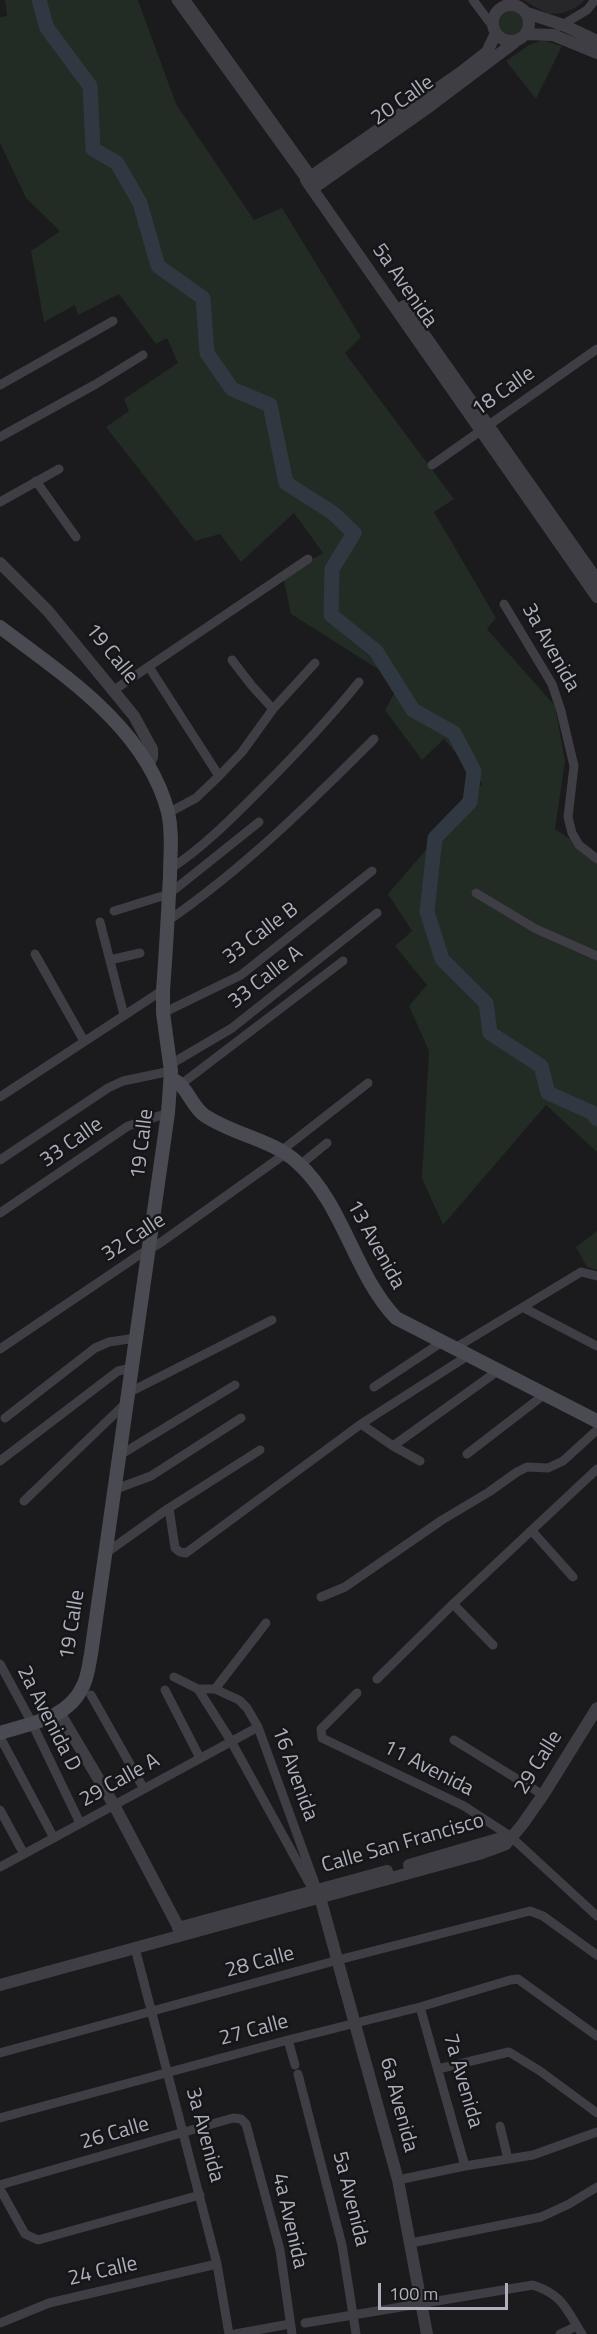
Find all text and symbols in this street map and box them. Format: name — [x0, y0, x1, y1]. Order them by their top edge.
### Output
street label: 20 Calle — [367, 70, 439, 132]
street label: 5a Avenida — [366, 239, 442, 333]
street label: 18 Calle — [468, 361, 540, 423]
street label: 3a Avenida — [515, 599, 585, 697]
street label: 19 Calle — [79, 619, 143, 689]
street label: 33 Calle B — [218, 897, 304, 971]
street label: 33 Calle A — [224, 941, 308, 1015]
street label: 19 Calle — [126, 1108, 160, 1180]
street label: 33 Calle — [36, 1112, 108, 1174]
street label: 13 Avenida — [340, 1196, 410, 1294]
street label: 32 Calle — [98, 1208, 170, 1268]
street label: 19 Calle — [55, 1588, 91, 1662]
street label: 2a Avenida D — [11, 1662, 85, 1776]
street label: 16 Avenida — [265, 1724, 323, 1824]
street label: 29 Calle — [510, 1726, 568, 1800]
street label: 11 Avenida — [378, 1735, 478, 1803]
street label: 29 Calle A — [76, 1749, 164, 1813]
street label: Calle San Francisco — [319, 1809, 487, 1879]
street label: 28 Calle — [223, 1942, 297, 1984]
street label: 27 Calle — [217, 2010, 291, 2052]
street label: 7a Avenida — [437, 2031, 487, 2131]
street label: 6a Avenida — [373, 2055, 423, 2155]
street label: 3a Avenida — [179, 2085, 229, 2185]
street label: 26 Calle — [78, 2112, 152, 2156]
street label: 5a Avenida — [326, 2149, 374, 2249]
street label: 4a Avenida — [266, 2171, 312, 2271]
street label: 24 Calle — [66, 2252, 140, 2292]
scale bar — [381, 2271, 512, 2309]
text: 100 m — [389, 2280, 438, 2307]

